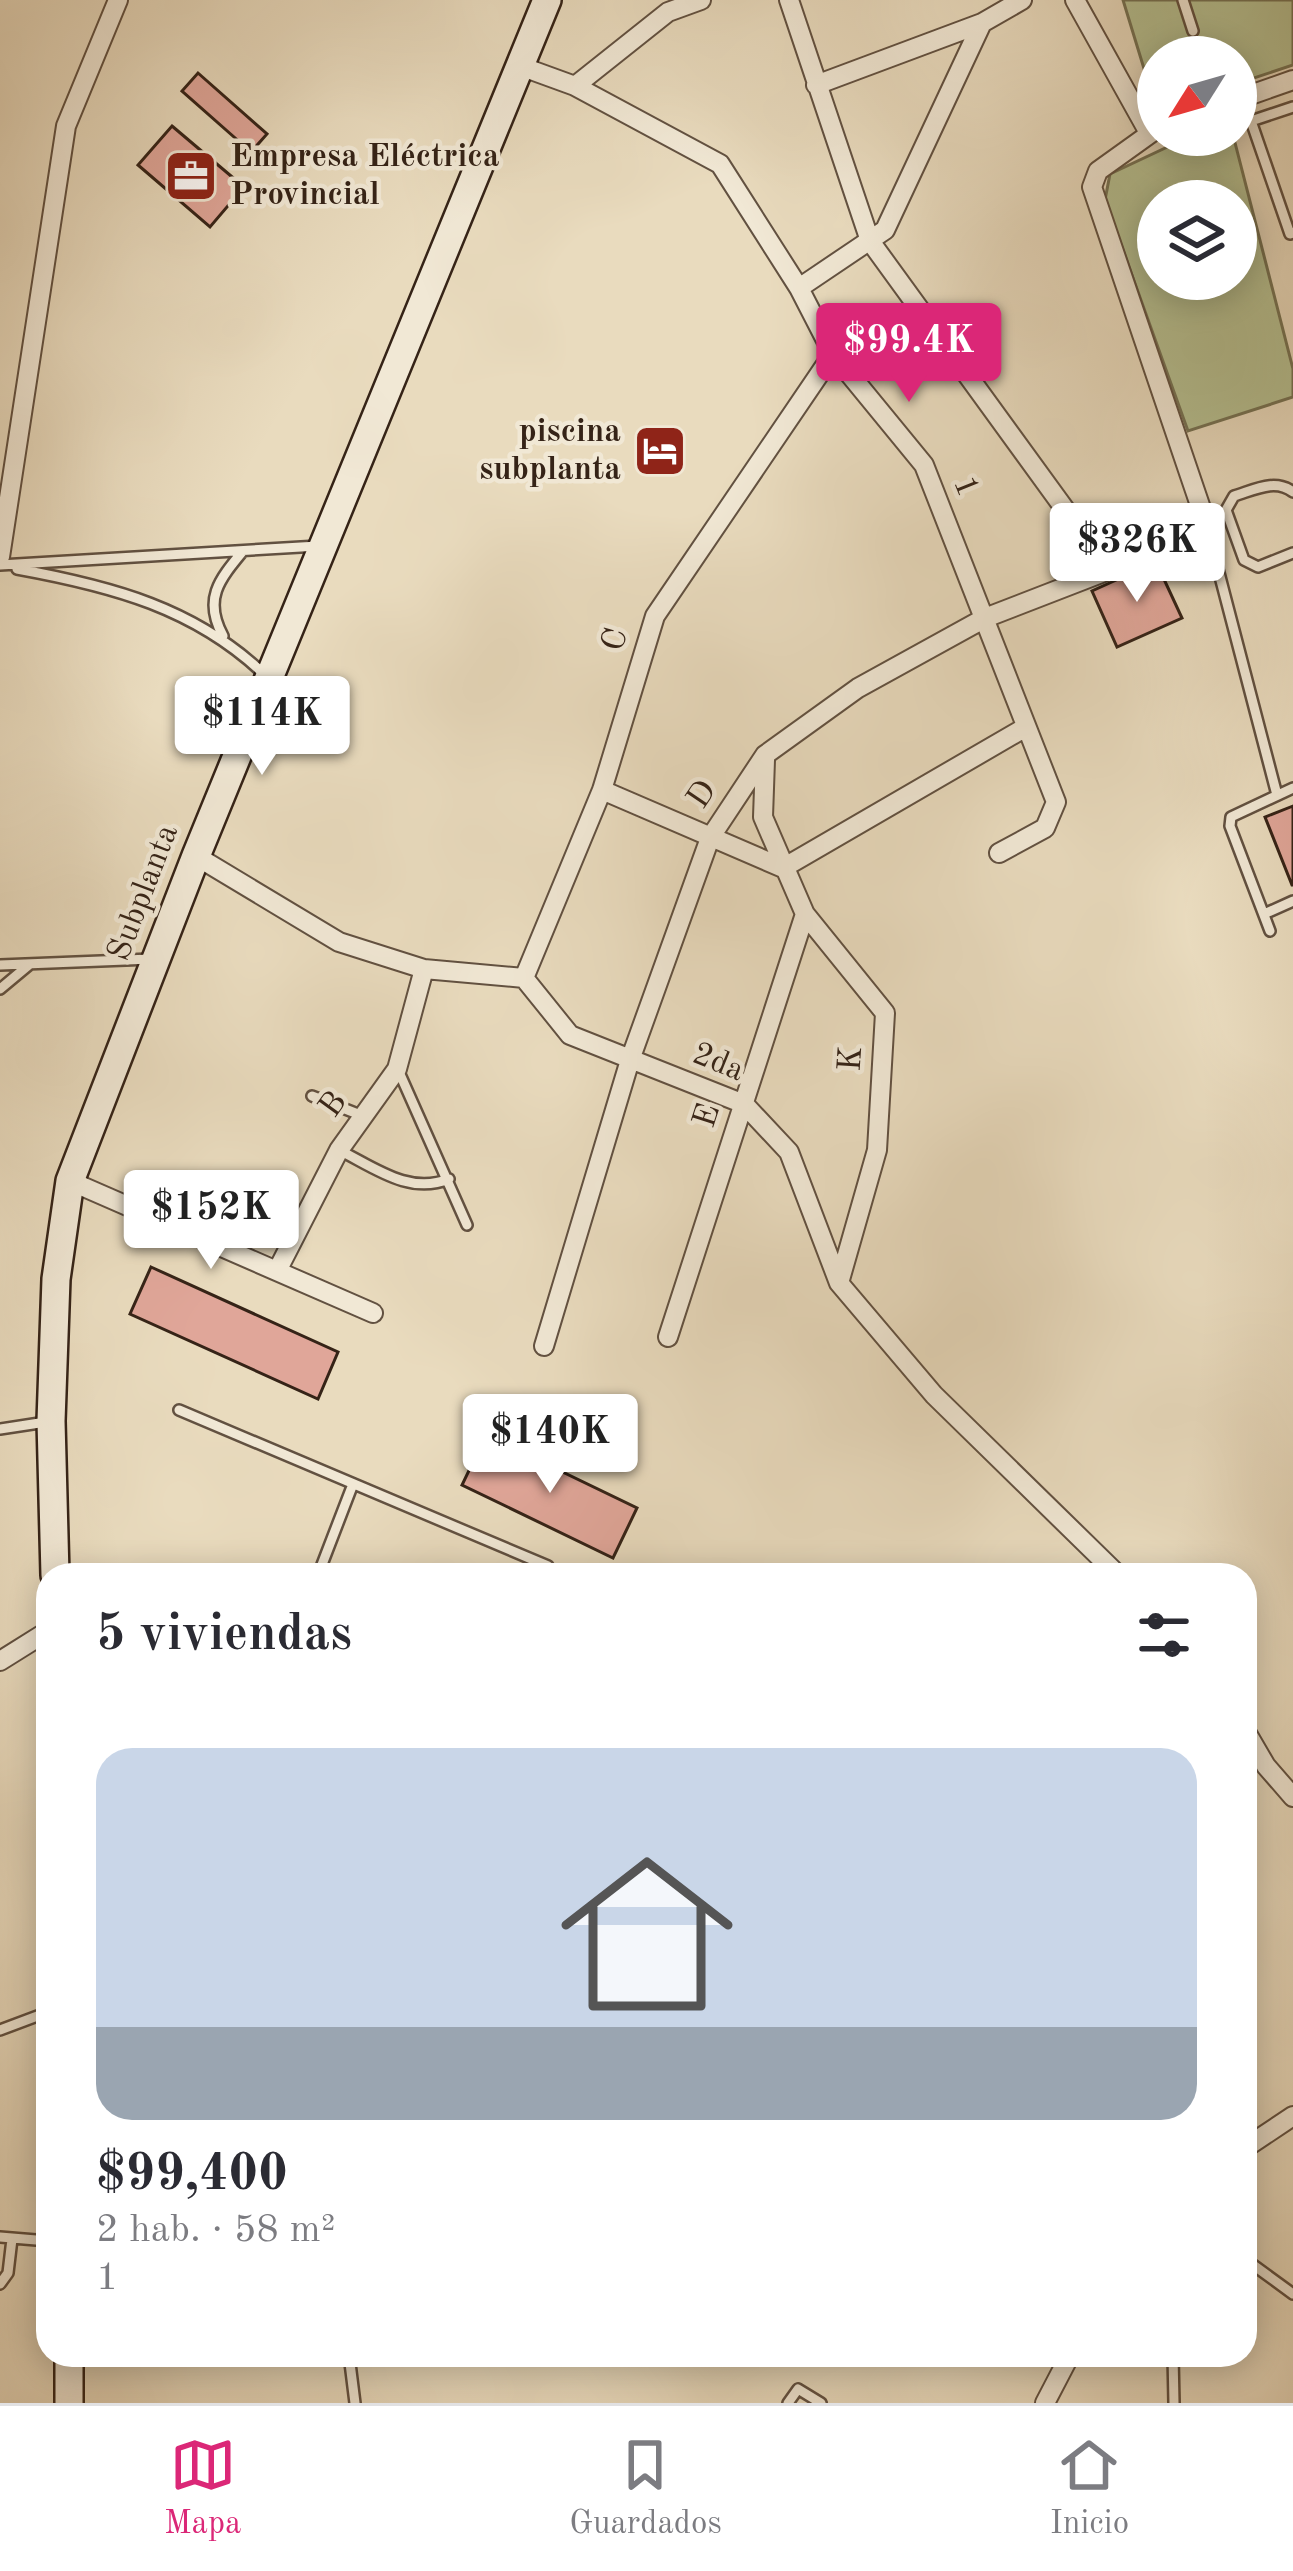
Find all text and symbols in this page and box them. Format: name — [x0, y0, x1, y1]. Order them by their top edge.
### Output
north arrow — [1137, 36, 1257, 156]
map controls — [1137, 36, 1257, 300]
place label: Empresa Eléctrica Provincial — [230, 141, 500, 212]
office icon: Empresa Eléctrica Provincial — [163, 148, 219, 204]
button: layers — [1137, 180, 1257, 300]
pin: $99.4K — [811, 303, 1007, 405]
text: $99.4K — [843, 322, 975, 361]
place label: piscina subplanta — [479, 416, 621, 487]
hotel icon: piscina subplanta — [632, 423, 688, 479]
street label: 1 — [946, 472, 984, 502]
pin: $326K — [1053, 503, 1221, 605]
text: $326K — [1077, 522, 1197, 561]
street label: C — [597, 625, 635, 655]
pin: $114K — [178, 676, 346, 778]
text: $114K — [202, 695, 322, 734]
street label: D — [682, 775, 724, 815]
street label: Subplanta — [103, 820, 185, 966]
street label: 2da — [687, 1038, 749, 1088]
street label: K — [835, 1045, 869, 1073]
street label: B — [314, 1086, 354, 1124]
street label: E — [689, 1100, 727, 1132]
pin: $152K — [127, 1170, 295, 1272]
text: $152K — [151, 1189, 271, 1228]
pin: $140K — [466, 1394, 634, 1496]
text: $140K — [490, 1413, 610, 1452]
icon: filters — [1131, 1602, 1197, 1668]
text: 5 viviendas — [96, 1610, 352, 1661]
icon: home — [539, 1826, 755, 2042]
text: $99,400 — [96, 2150, 288, 2201]
text: 2 hab. · 58 m² — [96, 2211, 336, 2250]
text: 1 — [96, 2259, 119, 2298]
tab: Mapa — [164, 2432, 241, 2545]
tab: Guardados — [569, 2432, 722, 2545]
tab: Inicio — [1050, 2432, 1129, 2545]

